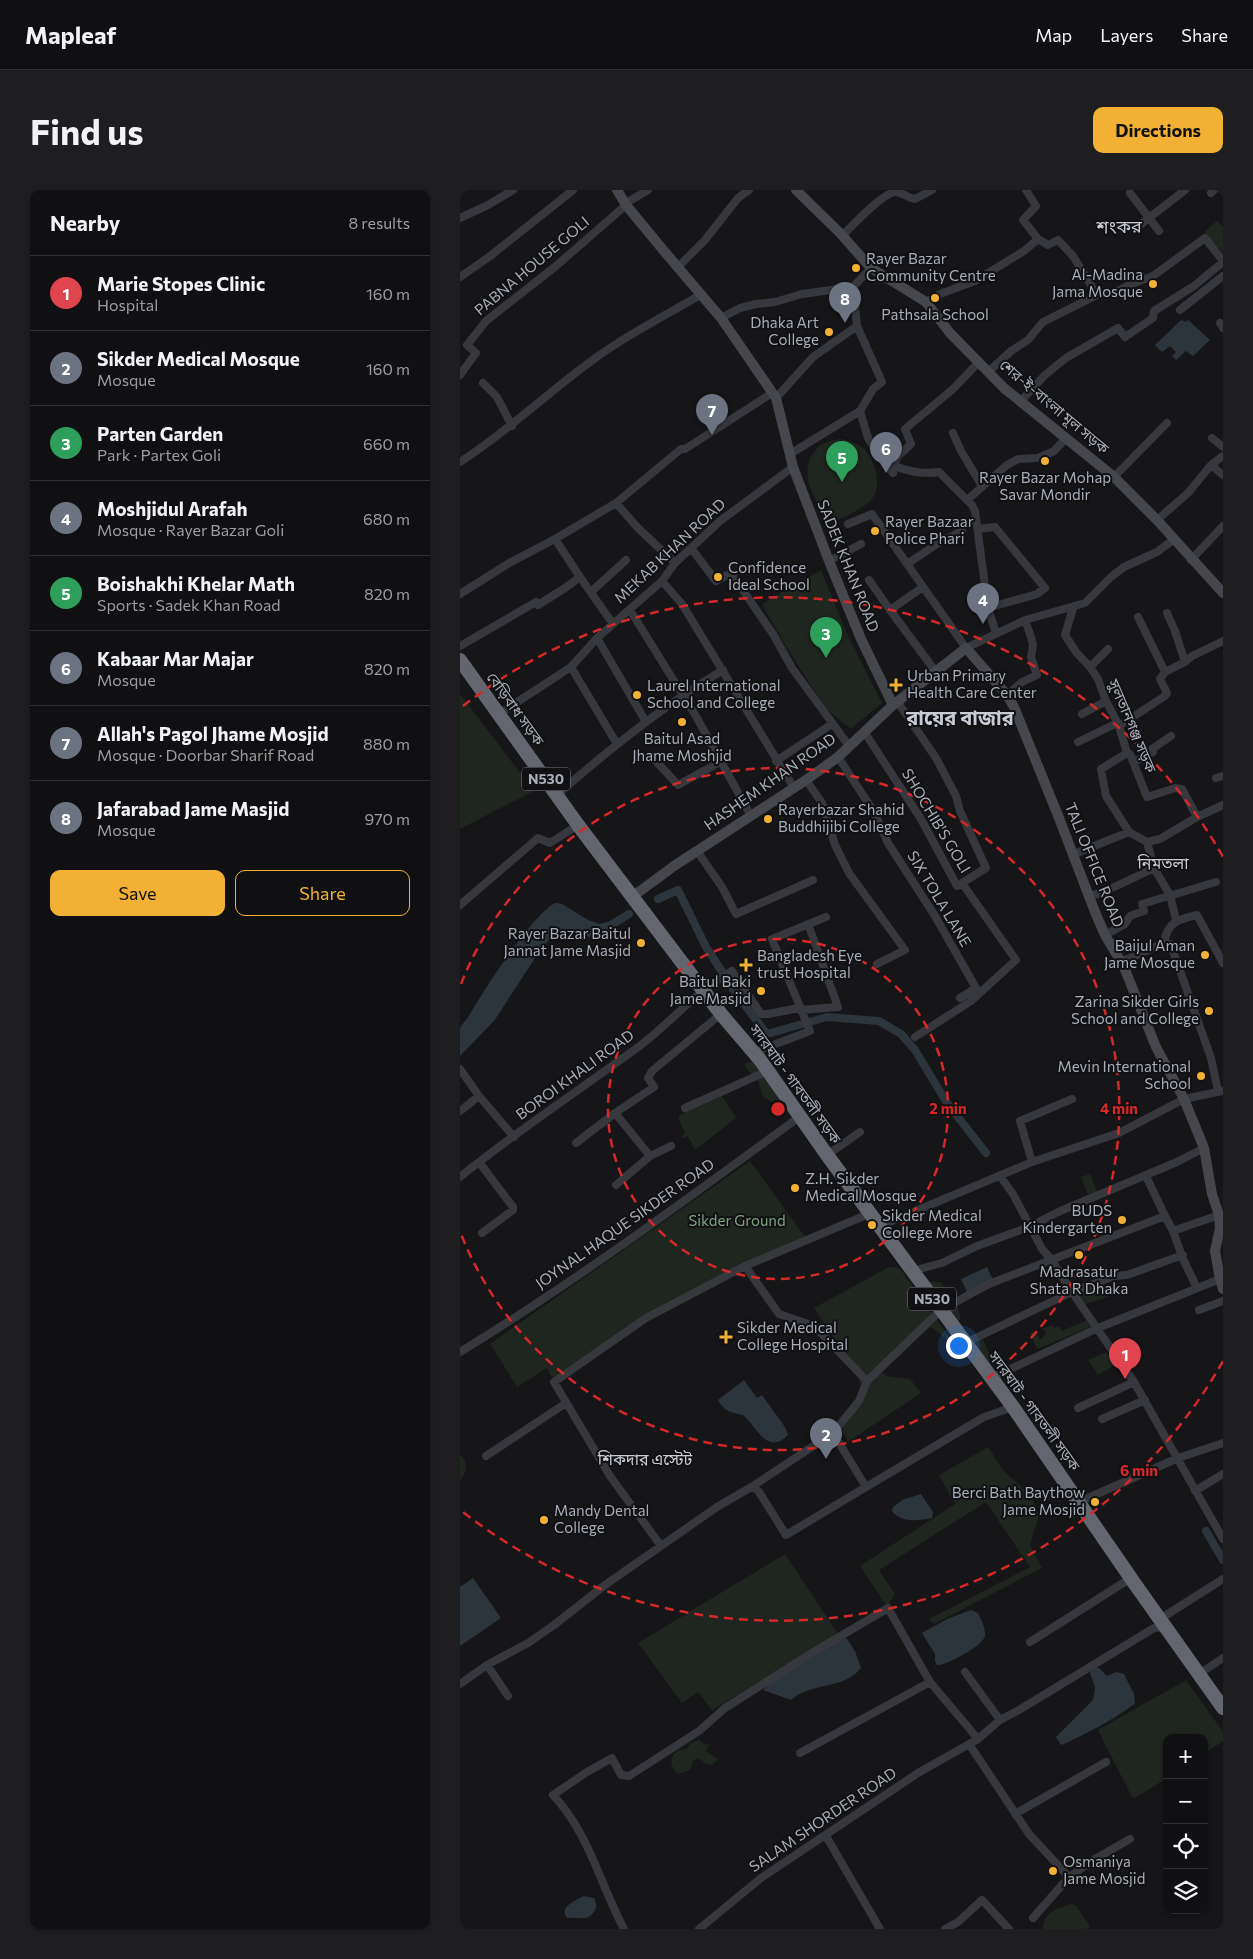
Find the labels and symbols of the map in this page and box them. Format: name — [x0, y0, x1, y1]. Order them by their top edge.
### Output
street label: PABNA HOUSE GOLI — [470, 212, 592, 318]
district label: শংকর — [1095, 215, 1142, 237]
place label: Rayer Bazar Community Centre — [866, 249, 996, 284]
marker: Rayer Bazar Community Centre — [850, 262, 862, 274]
place label: Al-Madina Jama Mosque — [1052, 265, 1143, 300]
marker: Al-Madina Jama Mosque — [1147, 278, 1159, 290]
pin: 8 — [829, 282, 861, 323]
marker: Pathsala School — [929, 292, 941, 304]
place label: Pathsala School — [881, 305, 989, 323]
place label: Dhaka Art College — [750, 313, 819, 348]
marker: Dhaka Art College — [823, 326, 835, 338]
street label: শের-ই-বাংলা মূল সড়ক — [996, 355, 1114, 459]
pin: 7 — [696, 394, 728, 435]
pin: 6 — [870, 432, 902, 473]
pin: 5 — [826, 441, 858, 482]
marker: Rayer Bazar Mohap Savar Mondir — [1039, 455, 1051, 467]
place label: Rayer Bazar Mohap Savar Mondir — [979, 468, 1111, 503]
street label: MEKAB KHAN ROAD — [610, 494, 729, 606]
street label: SADEK KHAN ROAD — [814, 497, 884, 634]
place label: Rayer Bazaar Police Phari — [885, 512, 974, 547]
marker: Rayer Bazaar Police Phari — [869, 525, 881, 537]
place label: Confidence Ideal School — [728, 558, 810, 593]
marker: Confidence Ideal School — [712, 571, 724, 583]
pin: 4 — [967, 583, 999, 624]
pin: 3 — [810, 617, 842, 658]
place label: Urban Primary Health Care Center — [907, 666, 1037, 701]
street label: বেড়িবাধ সড়ক — [483, 668, 549, 749]
street label: সুলতানগঞ্জ সড়ক — [1104, 675, 1161, 776]
place label: Laurel International School and College — [647, 676, 781, 711]
marker: Urban Primary Health Care Center — [889, 678, 903, 692]
marker: Laurel International School and College — [631, 689, 643, 701]
district label: রায়ের বাজার — [905, 705, 1015, 729]
marker: Baitul Asad Jhame Moshjid — [676, 716, 688, 728]
place label: Baitul Asad Jhame Moshjid — [632, 729, 732, 764]
street label: HASHEM KHAN ROAD — [700, 729, 839, 833]
street label: SHOCHIB'S GOLI — [899, 765, 975, 876]
road number: N530 — [522, 768, 570, 790]
place label: Rayerbazar Shahid Buddhijibi College — [778, 800, 904, 835]
street label: TALI OFFICE ROAD — [1062, 800, 1128, 930]
marker: Rayerbazar Shahid Buddhijibi College — [762, 813, 774, 825]
street label: SIX TOLA LANE — [904, 847, 976, 950]
district label: নিমতলা — [1137, 853, 1189, 872]
place label: Rayer Bazar Baitul Jannat Jame Masjid — [503, 924, 631, 959]
place label: Baijul Aman Jame Mosque — [1104, 936, 1195, 971]
marker: Rayer Bazar Baitul Jannat Jame Masjid — [635, 937, 647, 949]
place label: Bangladesh Eye trust Hospital — [757, 946, 862, 981]
marker: Baijul Aman Jame Mosque — [1199, 949, 1211, 961]
marker: Bangladesh Eye trust Hospital — [739, 958, 753, 972]
place label: Baitul Baki Jame Masjid — [670, 972, 751, 1007]
marker: Baitul Baki Jame Masjid — [755, 985, 767, 997]
place label: Zarina Sikder Girls School and College — [1071, 992, 1199, 1027]
marker: Zarina Sikder Girls School and College — [1203, 1005, 1215, 1017]
street label: সদরঘাট - গাবতলী সড়ক — [746, 1019, 846, 1147]
street label: BOROI KHALI ROAD — [512, 1025, 637, 1123]
place label: Mevin International School — [1058, 1057, 1191, 1092]
marker: Mevin International School — [1195, 1070, 1207, 1082]
text: 2 min — [929, 1099, 967, 1117]
text: 4 min — [1100, 1099, 1138, 1117]
centre of rings — [769, 1100, 787, 1118]
street label: JOYNAL HAQUE SIKDER ROAD — [532, 1154, 717, 1292]
place label: Z.H. Sikder Medical Mosque — [805, 1169, 917, 1204]
marker: Z.H. Sikder Medical Mosque — [789, 1182, 801, 1194]
place label: BUDS Kindergarten — [1023, 1201, 1112, 1236]
place label: Sikder Medical College More — [882, 1206, 982, 1241]
park label: Sikder Ground — [688, 1211, 786, 1229]
marker: BUDS Kindergarten — [1116, 1214, 1128, 1226]
marker: Sikder Medical College More — [866, 1219, 878, 1231]
marker: Madrasatur Shata R Dhaka — [1073, 1249, 1085, 1261]
place label: Madrasatur Shata R Dhaka — [1030, 1262, 1128, 1297]
road number: N530 — [908, 1288, 956, 1310]
place label: Sikder Medical College Hospital — [737, 1318, 848, 1353]
marker: Sikder Medical College Hospital — [719, 1330, 733, 1344]
your location — [946, 1333, 972, 1359]
pin: 1 — [1109, 1338, 1141, 1379]
street label: সদরঘাট - গাবতলী সড়ক — [985, 1346, 1085, 1474]
pin: 2 — [810, 1418, 842, 1459]
district label: শিকদার এস্টেট — [597, 1449, 692, 1468]
text: 6 min — [1120, 1461, 1158, 1479]
place label: Berci Bath Baythow Jame Mosjid — [952, 1483, 1085, 1518]
marker: Berci Bath Baythow Jame Mosjid — [1089, 1496, 1101, 1508]
place label: Mandy Dental College — [554, 1501, 649, 1536]
marker: Mandy Dental College — [538, 1514, 550, 1526]
street label: SALAM SHORDER ROAD — [745, 1763, 899, 1875]
place label: Osmaniya Jame Mosjid — [1063, 1852, 1145, 1887]
marker: Osmaniya Jame Mosjid — [1047, 1865, 1059, 1877]

